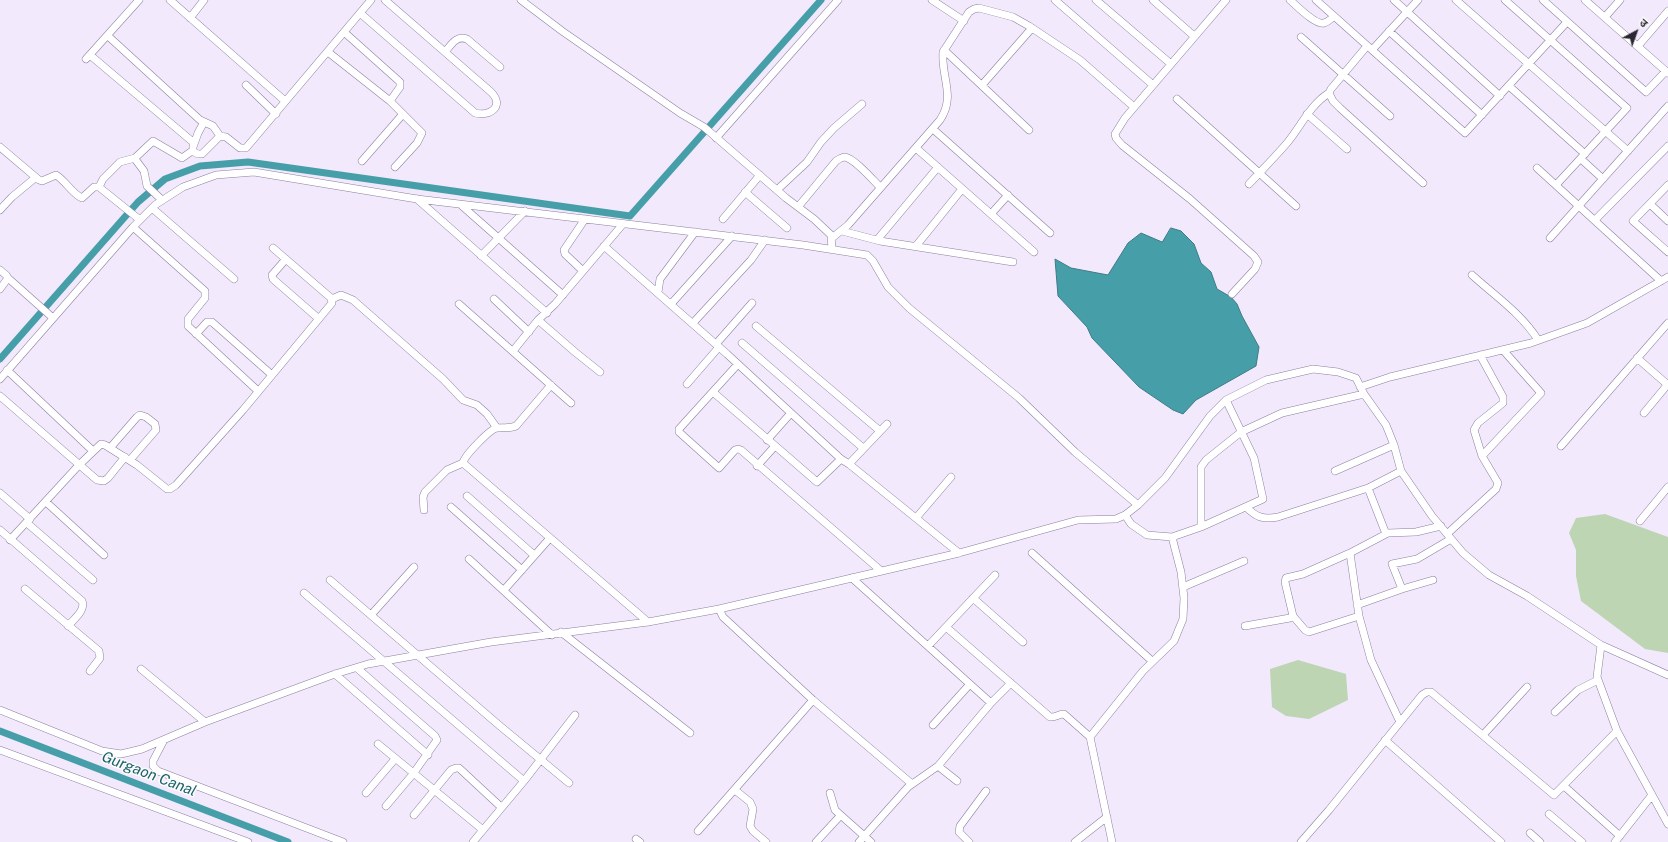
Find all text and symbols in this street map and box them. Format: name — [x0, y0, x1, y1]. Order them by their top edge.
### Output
north arrow — [1616, 12, 1656, 52]
text: उ — [1638, 16, 1650, 30]
water label: Gurgaon Canal — [99, 748, 199, 800]

